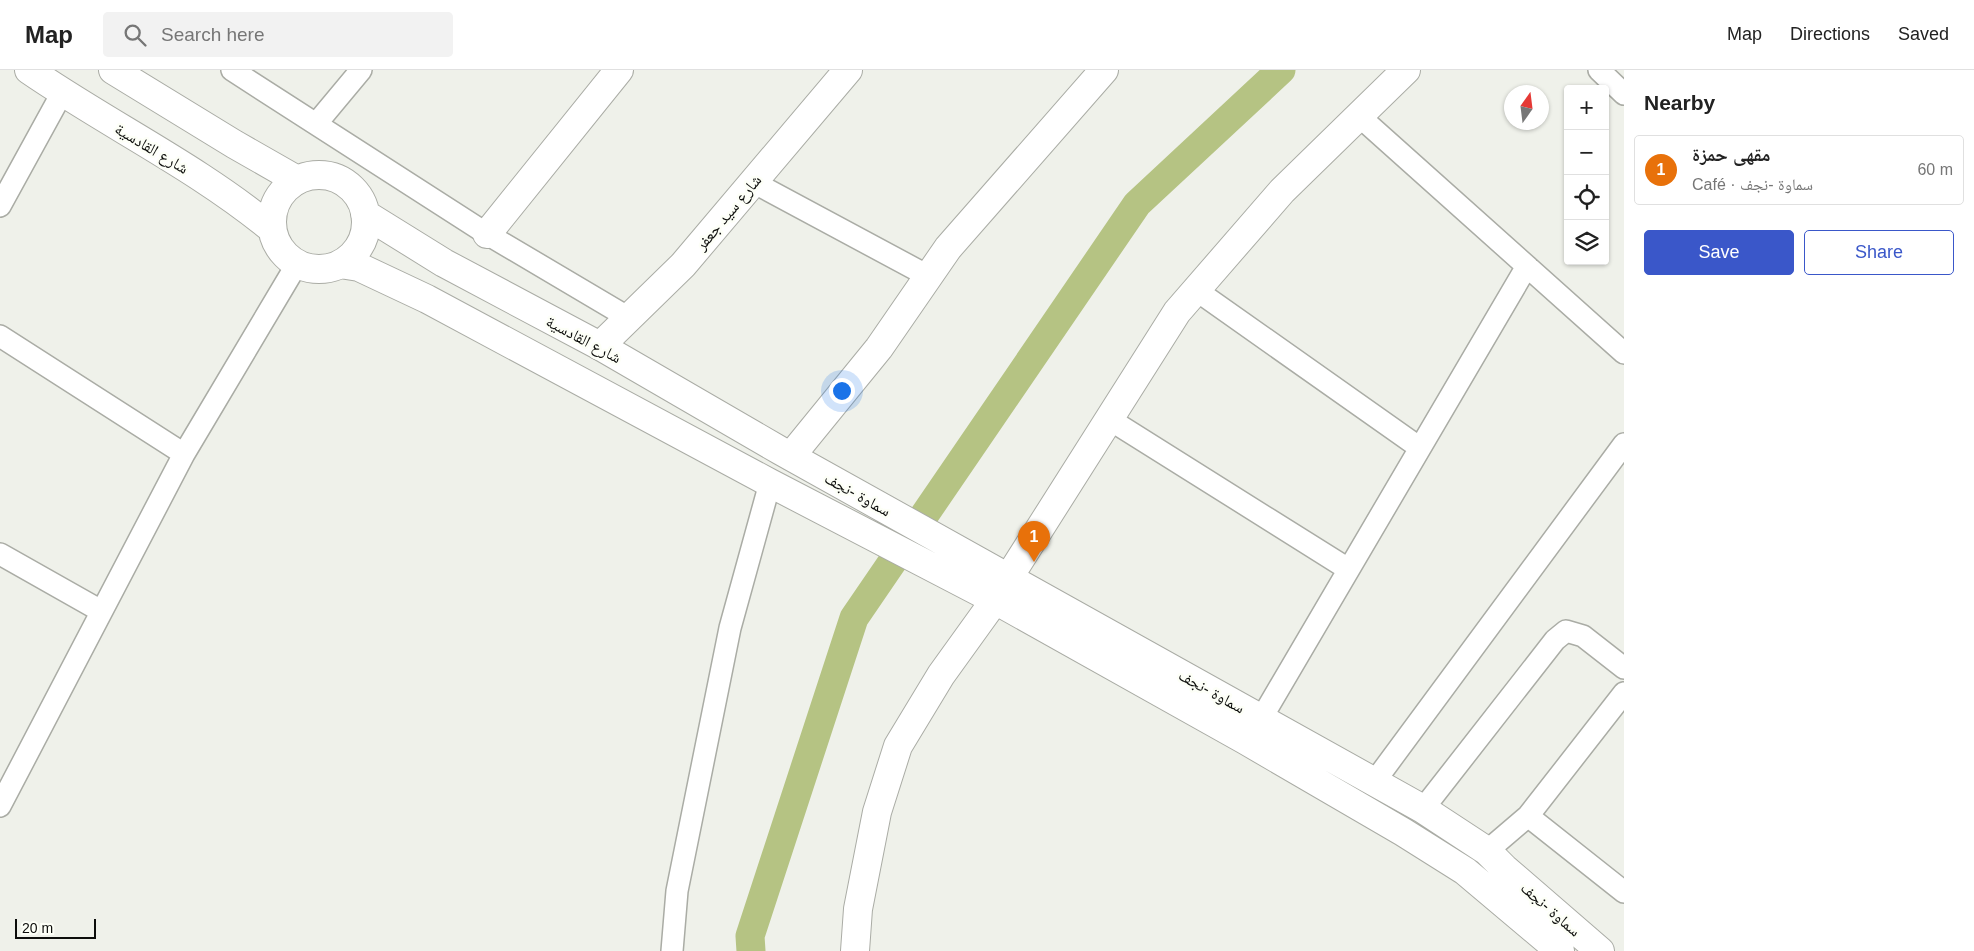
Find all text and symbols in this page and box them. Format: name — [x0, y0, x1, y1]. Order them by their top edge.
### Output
search box — [103, 12, 453, 57]
text: Map — [25, 21, 73, 48]
icon: search — [121, 21, 149, 49]
text: Search here — [161, 24, 265, 45]
text: Map — [1727, 24, 1762, 44]
text: Directions — [1790, 24, 1870, 44]
text: Saved — [1898, 24, 1949, 44]
north arrow — [1504, 85, 1549, 130]
map controls — [1564, 85, 1609, 265]
button: + — [1564, 85, 1609, 130]
text: Nearby — [1644, 91, 1715, 114]
street label: شارع القادسية — [111, 120, 191, 179]
button: − — [1564, 130, 1609, 175]
text: مقهى حمزة — [1692, 144, 1771, 165]
text: 1 — [1657, 161, 1665, 178]
text: 60 m — [1917, 161, 1953, 178]
street label: شارع سيد جعفر — [691, 171, 766, 255]
button: locate — [1564, 175, 1609, 220]
text: Café · سماوة -نجف — [1692, 176, 1813, 193]
button: layers — [1564, 220, 1609, 265]
button: Save — [1644, 230, 1794, 275]
button: Share — [1804, 230, 1954, 275]
street label: شارع القادسية — [542, 313, 624, 368]
your location — [829, 378, 855, 404]
street label: سماوة -نجف — [821, 469, 894, 520]
pin: 1 — [1018, 521, 1050, 562]
street label: سماوة -نجف — [1175, 666, 1248, 717]
street label: سماوة -نجف — [1517, 879, 1584, 941]
scale bar — [15, 916, 96, 939]
text: 20 m — [22, 920, 53, 936]

